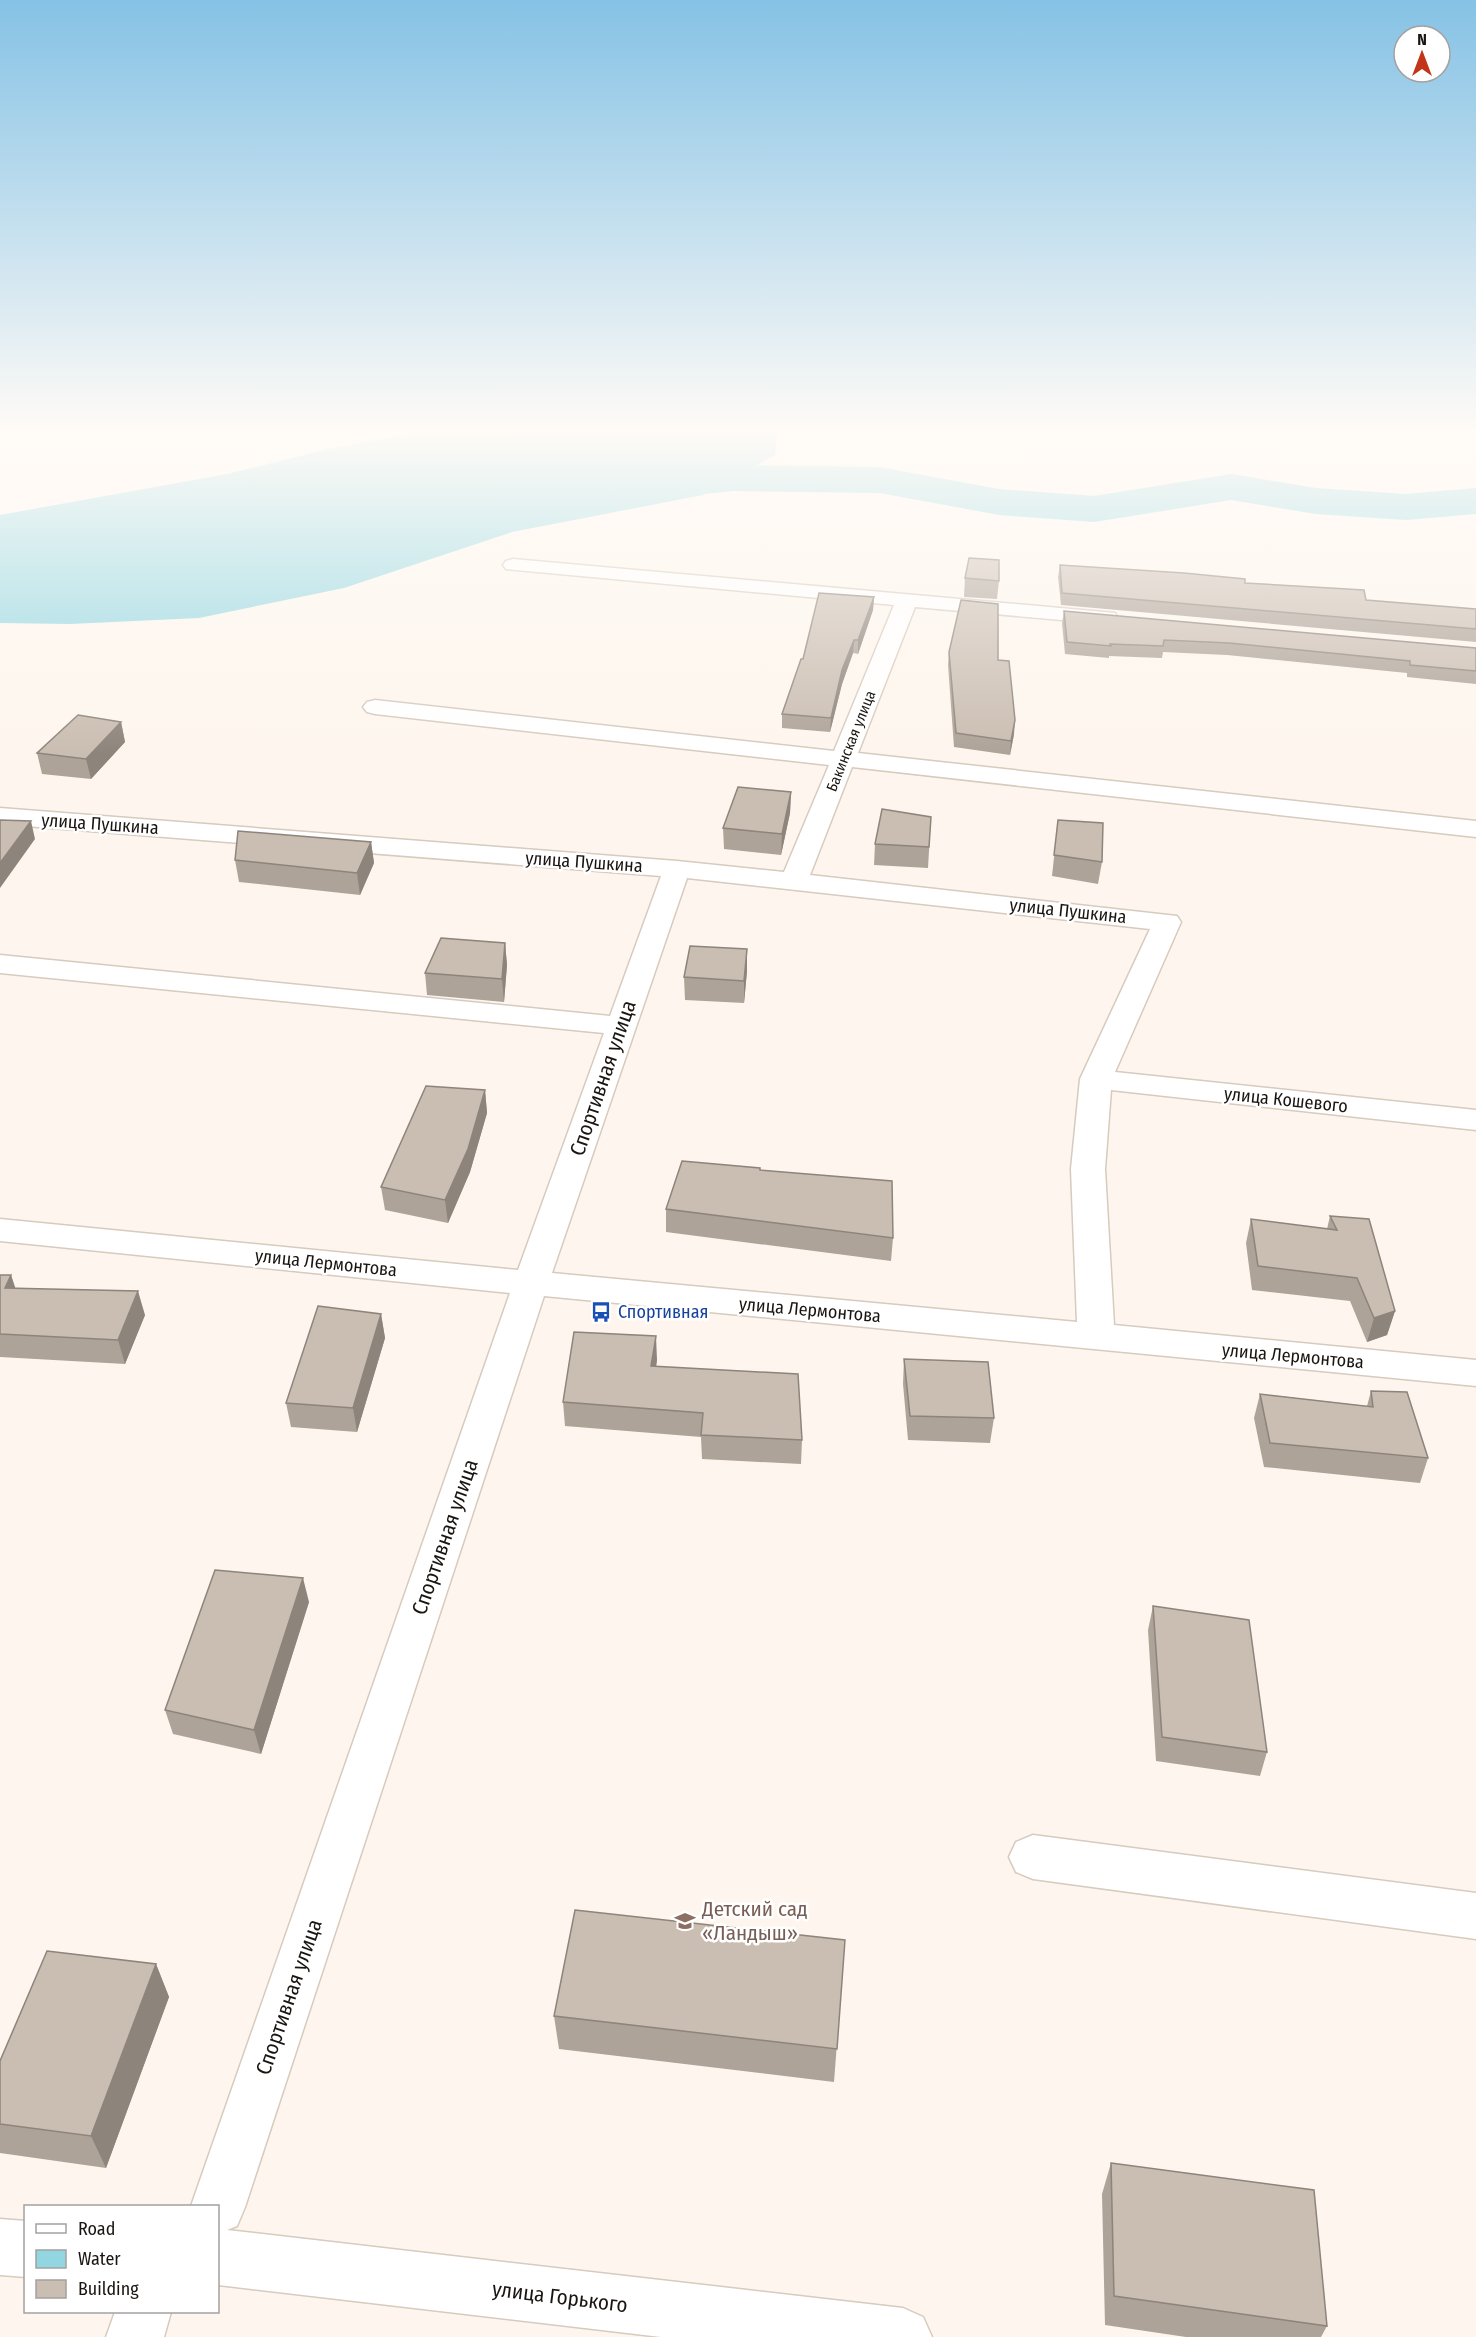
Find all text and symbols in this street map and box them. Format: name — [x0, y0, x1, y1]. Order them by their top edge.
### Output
north arrow — [1392, 24, 1452, 84]
text: N — [1417, 30, 1427, 49]
street label: Бакинская улица — [823, 688, 879, 794]
street label: улица Пушкина — [41, 809, 160, 839]
street label: улица Пушкина — [525, 847, 644, 877]
street label: улица Пушкина — [1008, 894, 1128, 928]
street label: Спортивная улица — [564, 997, 642, 1159]
street label: улица Кошевого — [1223, 1083, 1349, 1117]
street label: улица Лермонтова — [254, 1245, 398, 1281]
street label: улица Лермонтова — [738, 1293, 882, 1327]
bus stop icon: Спортивная — [589, 1300, 613, 1324]
place label: Спортивная — [618, 1301, 708, 1323]
street label: улица Лермонтова — [1221, 1339, 1365, 1373]
street label: Спортивная улица — [406, 1456, 484, 1618]
place label: Детский сад «Ландыш» — [701, 1896, 808, 1946]
school or university icon: Детский сад «Ландыш» — [673, 1909, 697, 1933]
street label: Спортивная улица — [250, 1916, 328, 2078]
legend — [24, 2205, 219, 2313]
text: Road — [78, 2218, 115, 2240]
text: Water — [78, 2248, 121, 2270]
street label: улица Горького — [491, 2276, 629, 2318]
text: Building — [78, 2278, 139, 2300]

